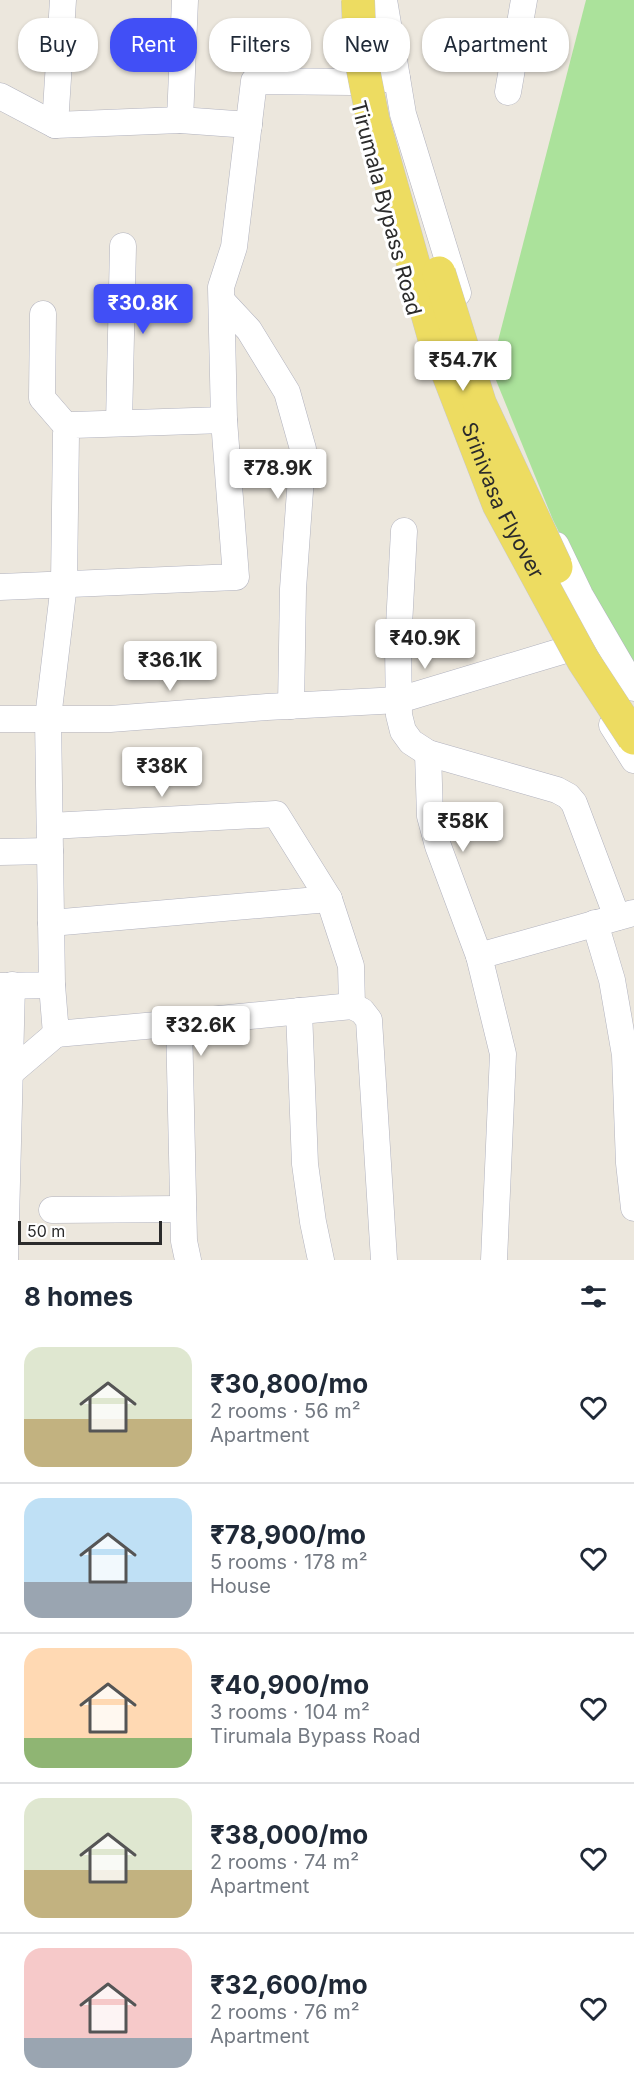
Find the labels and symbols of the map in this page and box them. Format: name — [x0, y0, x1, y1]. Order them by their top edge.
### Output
street label: Tirumala Bypass Road — [346, 98, 427, 318]
pin: ₹30.8K — [94, 284, 192, 335]
pin: ₹54.7K — [414, 341, 512, 392]
street label: Srinivasa Flyover — [456, 419, 549, 583]
pin: ₹78.9K — [229, 449, 327, 500]
pin: ₹40.9K — [376, 619, 474, 670]
pin: ₹36.1K — [121, 641, 219, 692]
pin: ₹38K — [126, 747, 198, 798]
pin: ₹58K — [427, 802, 499, 853]
pin: ₹32.6K — [152, 1006, 250, 1057]
scale bar — [18, 1218, 162, 1246]

